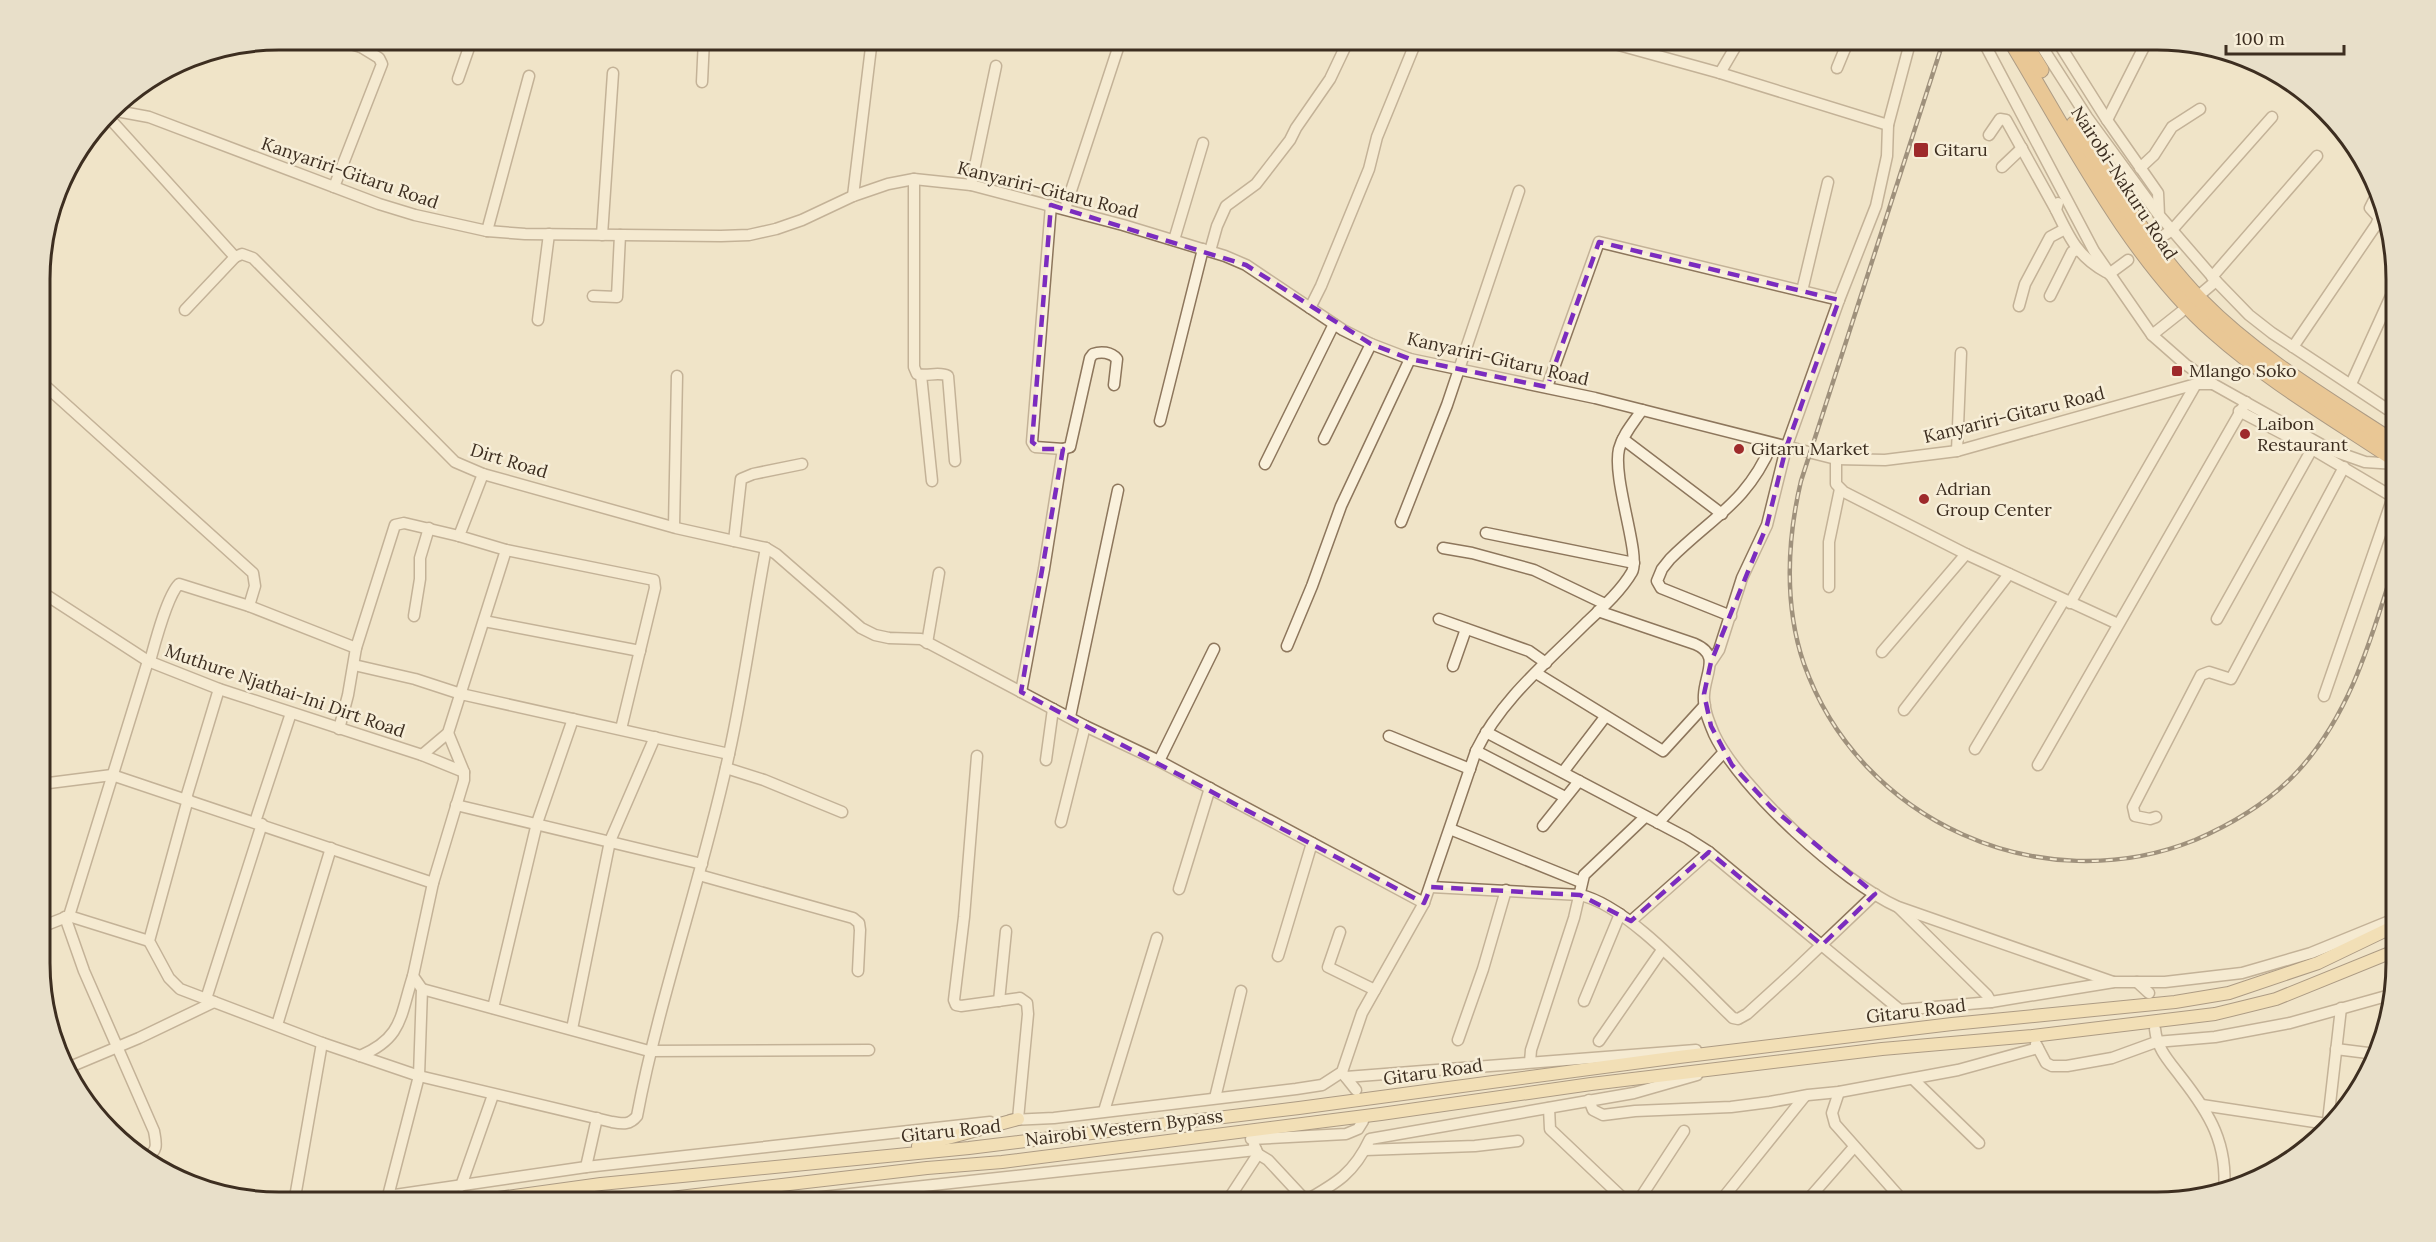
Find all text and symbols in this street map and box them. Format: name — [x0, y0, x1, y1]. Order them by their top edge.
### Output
scale bar — [2226, 18, 2344, 56]
text: 100 m — [2235, 27, 2285, 50]
street label: Nairobi-Nakuru Road — [2066, 102, 2183, 264]
street label: Kanyariri-Gitaru Road — [258, 131, 442, 214]
place label: Gitaru — [1934, 138, 1988, 161]
marker: Gitaru — [1912, 141, 1930, 159]
street label: Kanyariri-Gitaru Road — [955, 156, 1141, 223]
street label: Kanyariri-Gitaru Road — [1405, 326, 1592, 391]
place label: Mlango Soko — [2189, 359, 2297, 382]
marker: Mlango Soko — [2170, 364, 2184, 378]
street label: Kanyariri-Gitaru Road — [1921, 381, 2107, 448]
place label: Laibon Restaurant — [2257, 412, 2348, 456]
marker: Laibon Restaurant — [2238, 427, 2252, 441]
place label: Gitaru Market — [1751, 437, 1869, 460]
street label: Dirt Road — [468, 438, 551, 483]
marker: Gitaru Market — [1732, 442, 1746, 456]
place label: Adrian Group Center — [1935, 477, 2052, 521]
marker: Adrian Group Center — [1917, 492, 1931, 506]
street label: Muthure Njathai-Ini Dirt Road — [162, 639, 409, 743]
street label: Gitaru Road — [1865, 993, 1967, 1028]
street label: Gitaru Road — [1382, 1053, 1484, 1090]
street label: Nairobi Western Bypass — [1024, 1104, 1224, 1151]
street label: Gitaru Road — [900, 1114, 1002, 1147]

